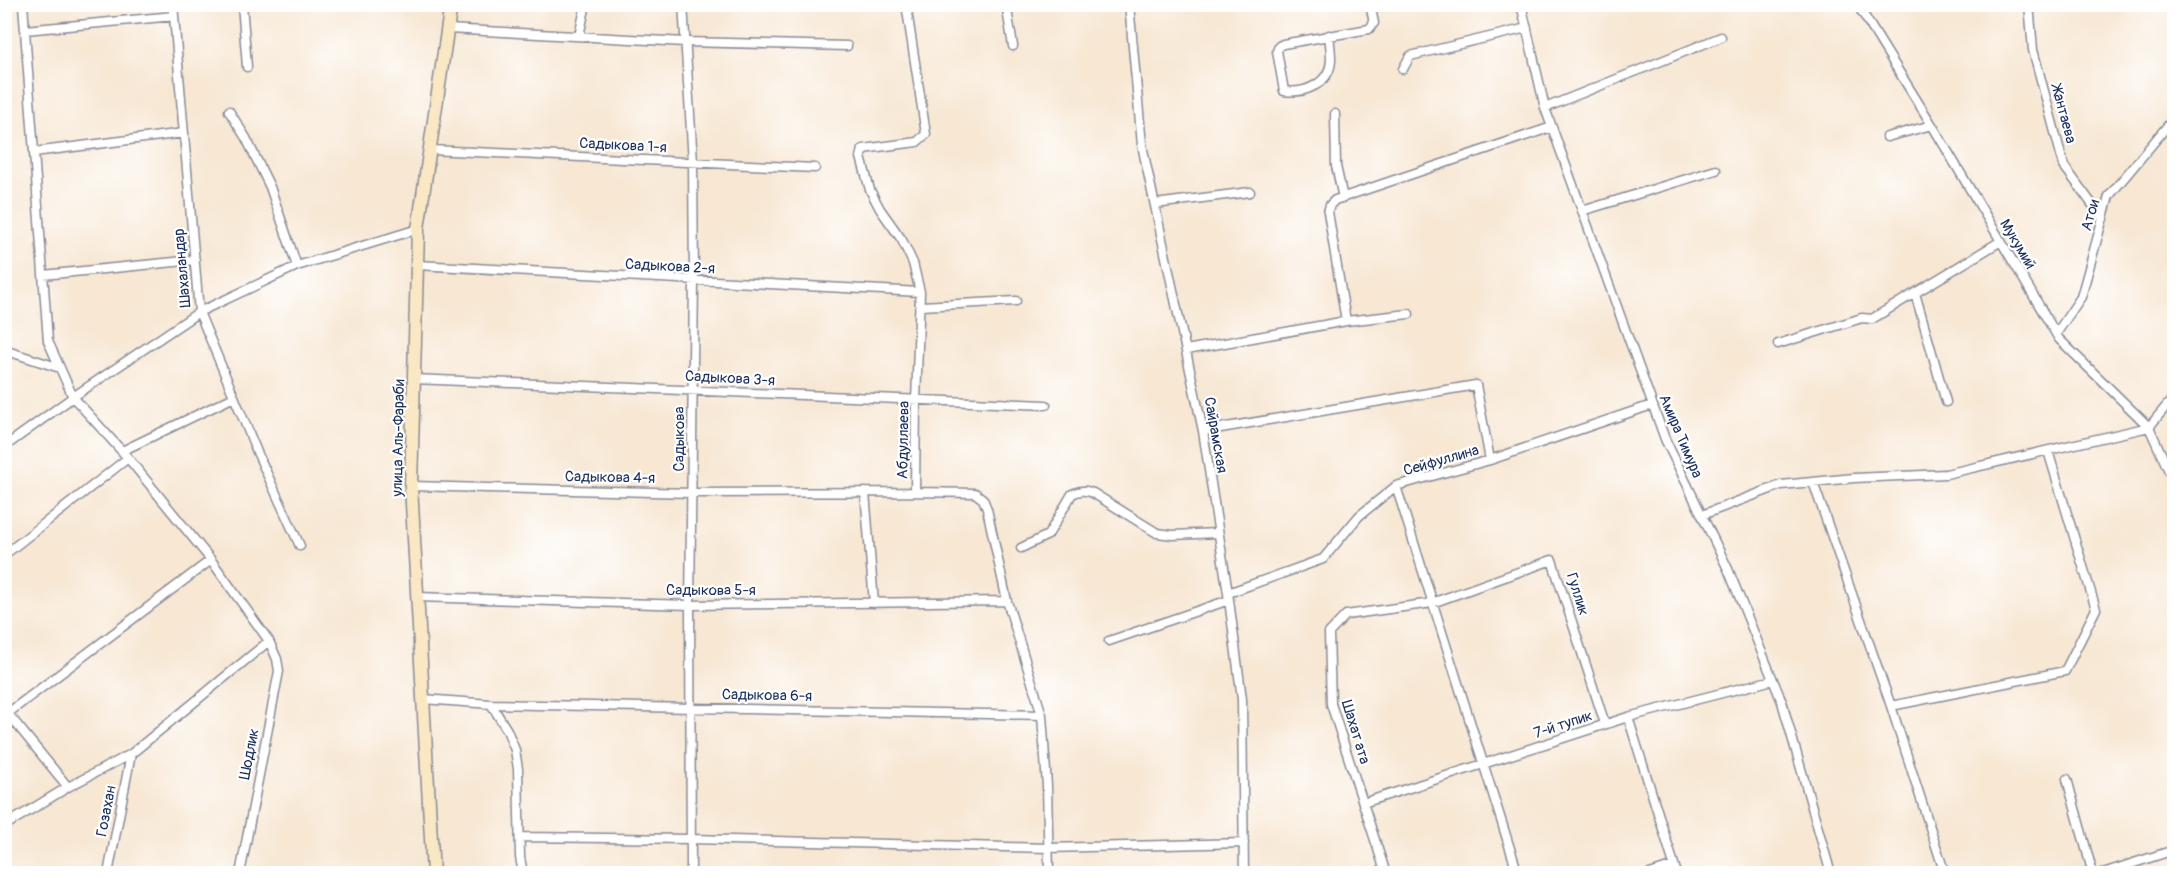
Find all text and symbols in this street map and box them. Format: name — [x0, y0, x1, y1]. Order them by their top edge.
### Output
street label: Жантаева — [2046, 81, 2080, 145]
street label: Садыкова 1-я — [579, 134, 667, 157]
street label: Атои — [2077, 197, 2104, 233]
street label: Мукумий — [1995, 216, 2040, 273]
street label: Шахаландар — [170, 228, 195, 308]
street label: Садыкова 2-я — [624, 255, 715, 278]
street label: Садыкова 3-я — [684, 367, 775, 390]
street label: улица Аль-Фараби — [388, 379, 409, 498]
street label: Амира Тимура — [1654, 392, 1707, 481]
street label: Сайрамская — [1199, 396, 1232, 475]
street label: Абдуллаева — [893, 401, 914, 479]
street label: Садыкова — [670, 406, 689, 472]
street label: Сейфуллина — [1401, 441, 1481, 480]
street label: Садыкова 4-я — [565, 467, 655, 488]
street label: Гуллик — [1562, 570, 1593, 618]
street label: Садыкова 5-я — [666, 581, 756, 600]
street label: Садыкова 6-я — [722, 685, 812, 706]
street label: Шахат ата — [1337, 698, 1374, 766]
street label: 7-й тупик — [1531, 706, 1595, 743]
street label: Шодлик — [235, 727, 264, 781]
street label: Гозахан — [92, 784, 121, 838]

